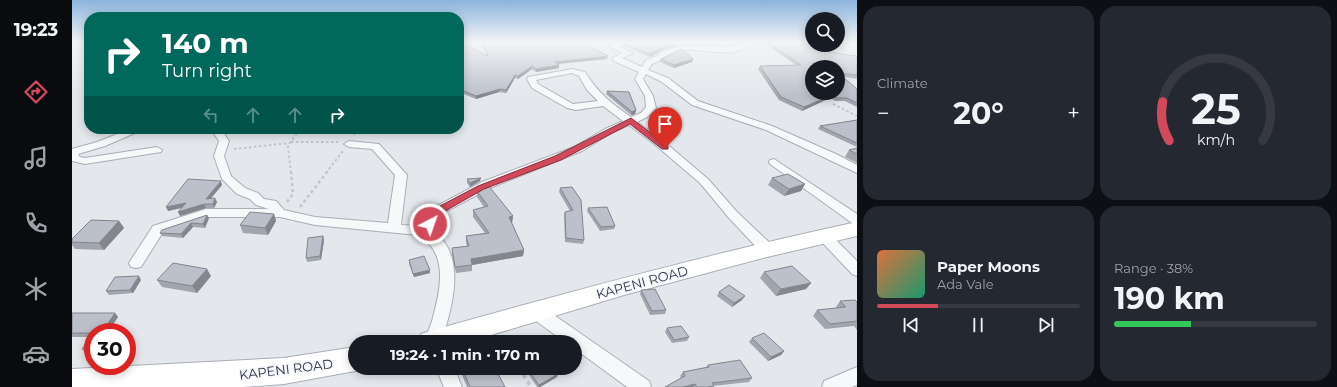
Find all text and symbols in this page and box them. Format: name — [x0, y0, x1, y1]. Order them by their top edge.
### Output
map controls — [805, 12, 845, 100]
button: search — [805, 12, 845, 52]
text: 19:23 — [14, 19, 58, 41]
text: 140 m — [162, 26, 249, 60]
icon: right — [96, 28, 148, 80]
text: Turn right — [162, 60, 252, 82]
button: layers — [805, 60, 845, 100]
text: Climate — [877, 75, 928, 91]
icon: directions — [22, 78, 50, 106]
text: 25 — [1191, 84, 1240, 134]
text: 20° — [953, 95, 1004, 132]
text: − — [877, 100, 890, 127]
text: + — [1067, 100, 1080, 127]
icon: left — [200, 104, 222, 126]
icon: ahead — [242, 104, 264, 126]
icon: ahead — [284, 104, 306, 126]
icon: right — [326, 104, 348, 126]
pin — [648, 107, 682, 148]
icon: arrive — [654, 113, 676, 135]
text: km/h — [1196, 130, 1235, 148]
icon: music — [22, 144, 50, 172]
position arrow — [409, 203, 451, 245]
icon: phone — [22, 209, 50, 237]
text: Paper Moons — [937, 257, 1040, 276]
text: Range · 38% — [1114, 260, 1193, 276]
street label: KAPENI ROAD — [594, 262, 690, 302]
icon: climate — [22, 275, 50, 303]
text: Ada Vale — [937, 276, 994, 292]
text: 190 km — [1114, 280, 1225, 317]
icon: previous — [900, 314, 922, 336]
icon: pause — [967, 314, 989, 336]
icon: next — [1035, 314, 1057, 336]
speed limit sign: 30 — [84, 323, 136, 375]
icon: car — [22, 340, 50, 368]
text: 19:24 · 1 min · 170 m — [390, 345, 540, 364]
street label: KAPENI ROAD — [238, 355, 334, 383]

